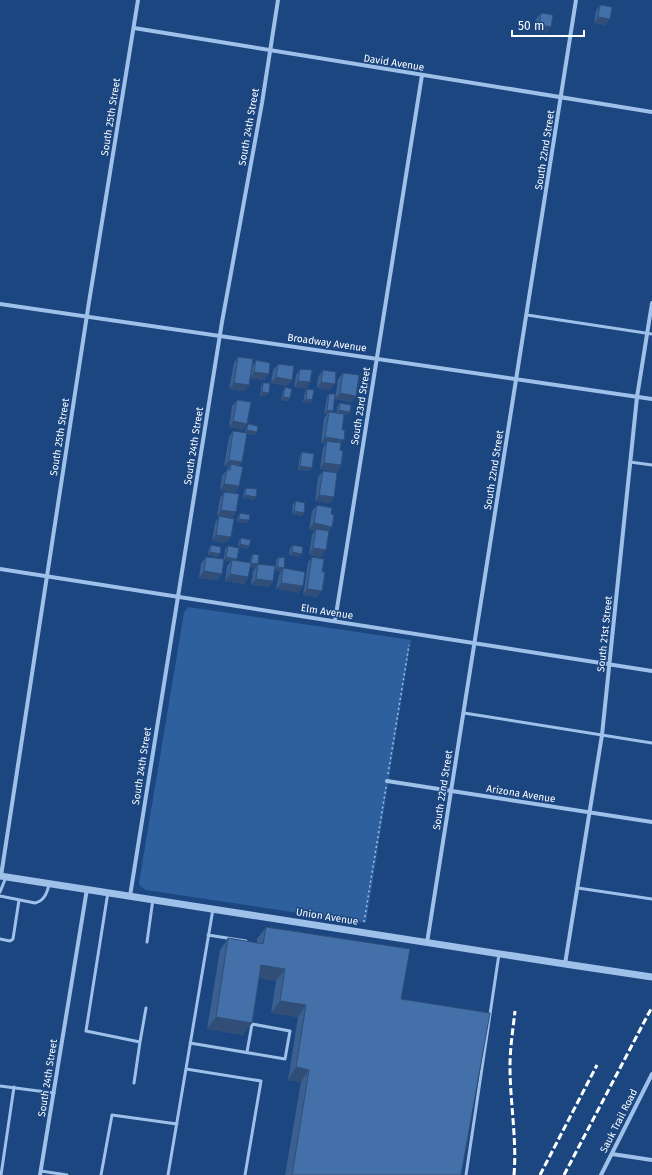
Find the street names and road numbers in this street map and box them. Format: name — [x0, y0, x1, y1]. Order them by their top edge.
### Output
street label: David Avenue — [363, 52, 425, 74]
street label: South 25th Street — [99, 77, 123, 157]
street label: South 24th Street — [236, 87, 262, 167]
street label: South 22nd Street — [533, 109, 557, 191]
street label: Broadway Avenue — [287, 331, 367, 355]
street label: South 23rd Street — [349, 366, 373, 446]
street label: South 25th Street — [48, 397, 72, 477]
street label: South 24th Street — [182, 406, 206, 486]
street label: South 22nd Street — [482, 429, 506, 511]
street label: South 21st Street — [595, 595, 615, 673]
street label: Elm Avenue — [300, 602, 354, 622]
street label: South 24th Street — [130, 726, 154, 806]
street label: South 22nd Street — [431, 749, 455, 831]
street label: Arizona Avenue — [486, 783, 556, 805]
street label: Union Avenue — [295, 906, 359, 928]
street label: South 24th Street — [36, 1038, 60, 1118]
street label: Sauk Trail Road — [598, 1087, 640, 1155]

